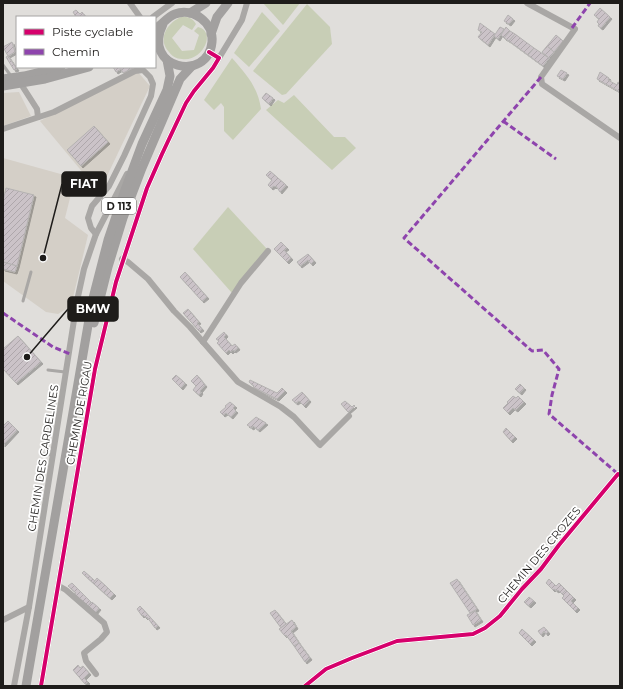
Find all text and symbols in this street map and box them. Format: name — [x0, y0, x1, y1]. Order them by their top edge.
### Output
legend — [16, 16, 156, 68]
text: Piste cyclable — [52, 24, 133, 39]
text: Chemin — [52, 44, 100, 59]
callout: FIAT — [62, 172, 106, 196]
text: FIAT — [70, 176, 98, 191]
road number: D 113 — [102, 198, 136, 214]
callout: BMW — [68, 297, 118, 321]
text: BMW — [76, 301, 110, 316]
street label: CHEMIN DE RIGAU — [63, 360, 95, 466]
street label: CHEMIN DES CARDELINES — [24, 383, 62, 532]
street label: CHEMIN DES CROZES — [494, 504, 584, 606]

